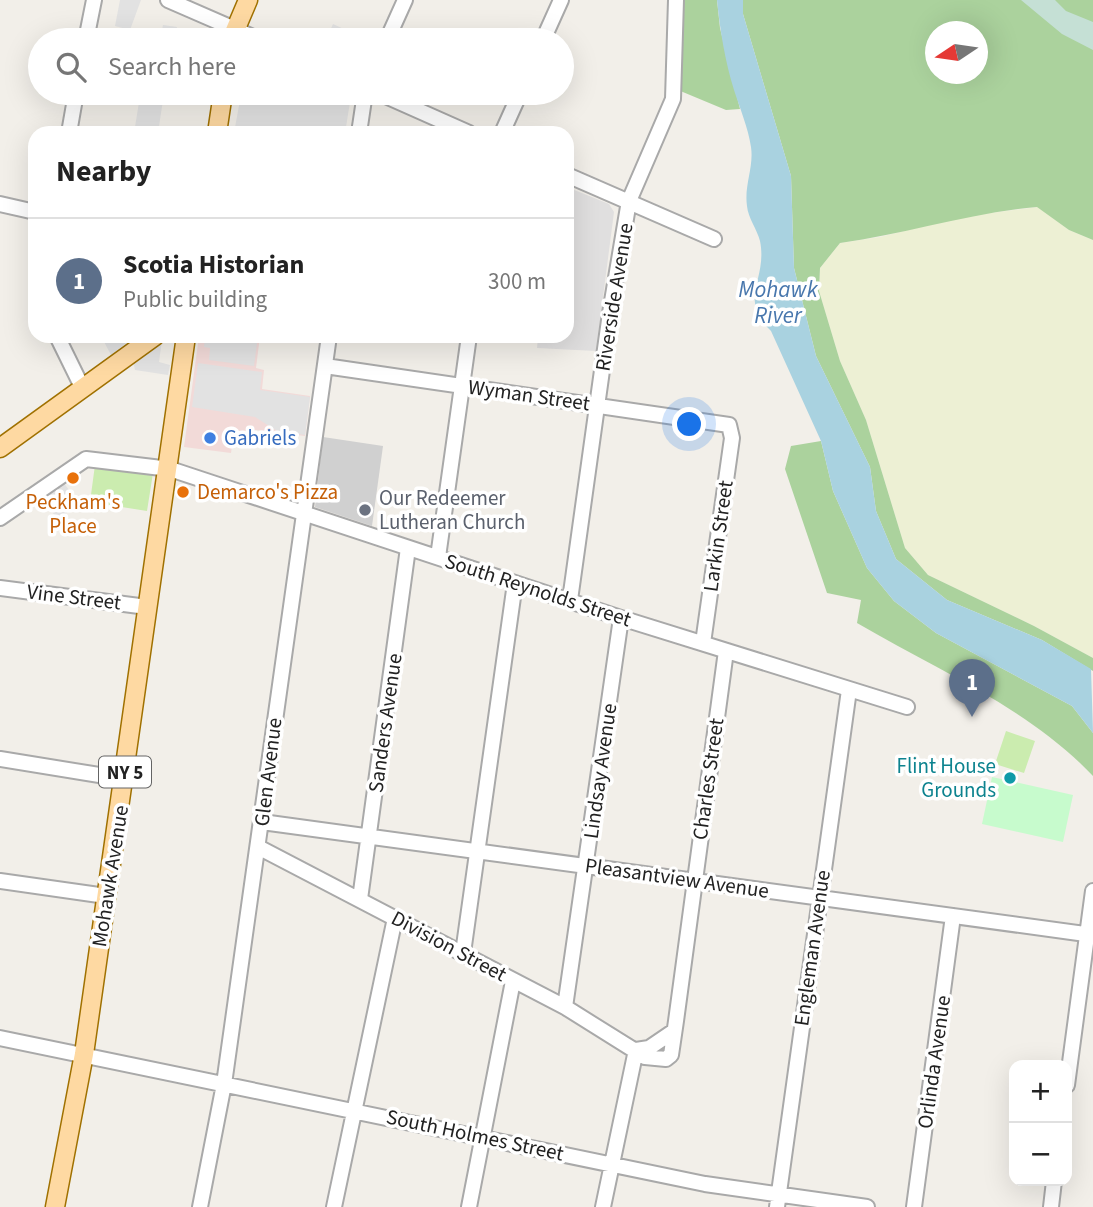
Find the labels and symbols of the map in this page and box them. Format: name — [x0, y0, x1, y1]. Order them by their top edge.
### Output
north arrow — [925, 21, 988, 84]
street label: Riverside Avenue — [587, 221, 641, 373]
water label: Mohawk River — [738, 273, 819, 332]
street label: Wyman Street — [466, 372, 592, 418]
your location — [672, 407, 706, 441]
place label: Gabriels — [224, 423, 296, 453]
marker: Gabriels — [202, 430, 218, 446]
marker: Peckham's Place — [65, 470, 81, 486]
place label: Demarco's Pizza — [197, 477, 338, 507]
street label: Larkin Street — [695, 478, 741, 594]
place label: Our Redeemer Lutheran Church — [379, 483, 525, 537]
marker: Demarco's Pizza — [175, 484, 191, 500]
place label: Peckham's Place — [26, 487, 121, 541]
marker: Our Redeemer Lutheran Church — [357, 502, 373, 518]
street label: South Reynolds Street — [441, 546, 635, 634]
street label: Vine Street — [25, 576, 123, 618]
street label: Sanders Avenue — [360, 651, 410, 795]
pin: 1 — [949, 659, 995, 717]
street label: Lindsay Avenue — [576, 701, 624, 841]
street label: Glen Avenue — [246, 716, 290, 828]
street label: Charles Street — [685, 716, 731, 842]
place label: Flint House Grounds — [897, 751, 996, 805]
road number: NY 5 — [99, 757, 151, 788]
marker: Flint House Grounds — [1002, 770, 1018, 786]
street label: Mohawk Avenue — [84, 803, 136, 949]
street label: Pleasantview Avenue — [583, 850, 771, 906]
street label: Engleman Avenue — [786, 868, 838, 1028]
street label: Division Street — [386, 903, 512, 989]
street label: Orlinda Avenue — [910, 993, 958, 1131]
street label: South Holmes Street — [384, 1102, 566, 1168]

